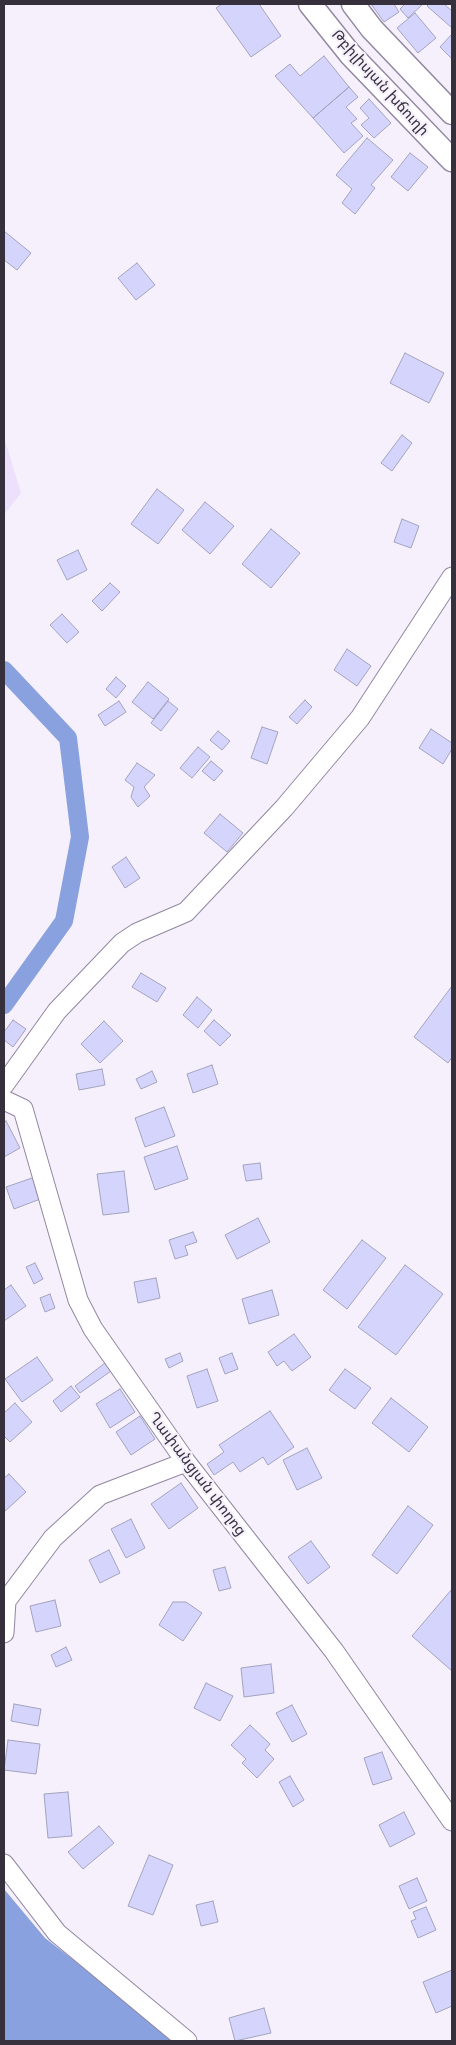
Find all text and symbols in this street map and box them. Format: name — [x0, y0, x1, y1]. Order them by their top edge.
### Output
street label: Թբիլիսյան խճուղի — [328, 26, 432, 140]
street label: Ղափանցյան փողոց — [144, 1408, 250, 1540]

